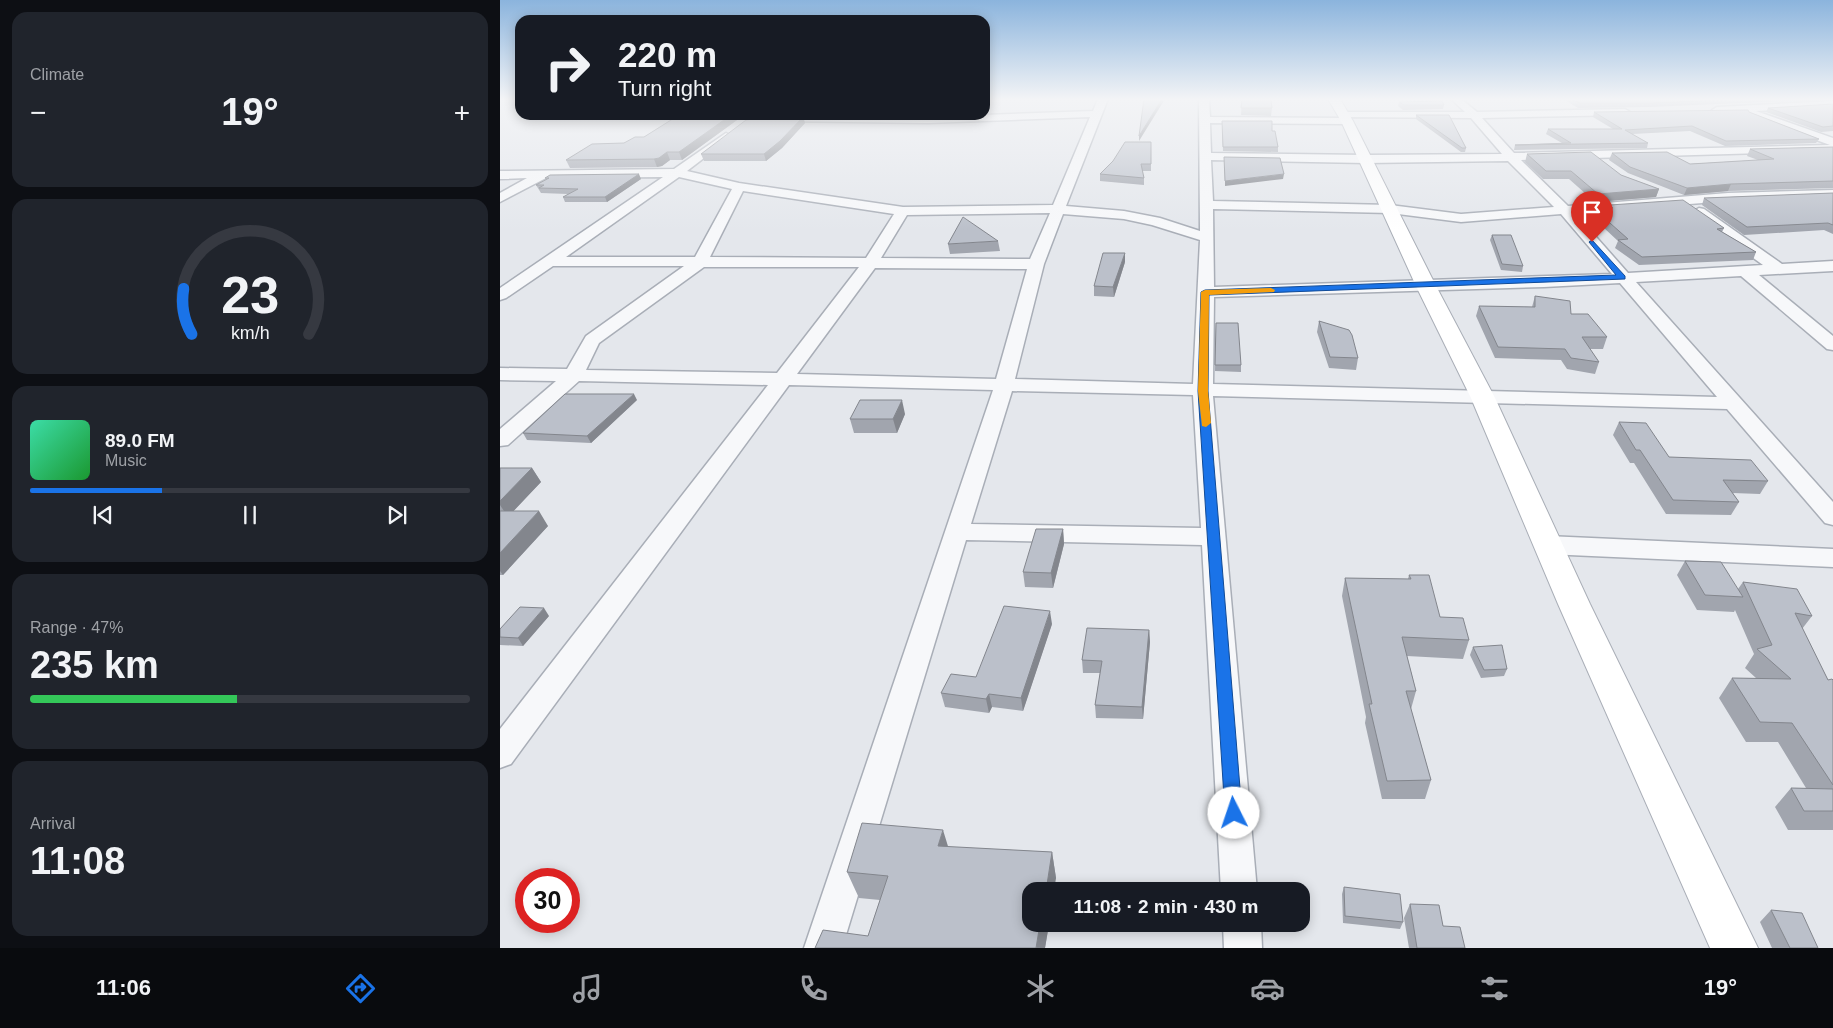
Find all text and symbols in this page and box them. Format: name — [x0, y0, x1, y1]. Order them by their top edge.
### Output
icon: right — [535, 35, 600, 100]
text: 220 m — [618, 35, 717, 74]
text: Climate — [30, 66, 84, 83]
text: Turn right — [618, 76, 711, 101]
text: 19° — [221, 91, 279, 133]
text: − — [30, 97, 46, 128]
text: + — [454, 97, 470, 128]
pin — [1571, 191, 1613, 242]
icon: arrive — [1578, 198, 1606, 226]
text: 23 — [221, 266, 279, 324]
text: km/h — [231, 323, 269, 343]
text: 89.0 FM — [105, 430, 175, 451]
text: Music — [105, 452, 147, 469]
icon: previous — [89, 501, 117, 529]
icon: pause — [236, 501, 264, 529]
icon: next — [383, 501, 411, 529]
text: Range · 47% — [30, 619, 123, 636]
text: 235 km — [30, 644, 159, 686]
position arrow — [1207, 786, 1259, 838]
text: Arrival — [30, 815, 75, 832]
text: 11:08 — [30, 840, 125, 882]
speed limit sign: 30 — [515, 868, 580, 933]
text: 11:08 · 2 min · 430 m — [1074, 896, 1258, 917]
icon: directions — [343, 971, 378, 1006]
icon: music — [570, 971, 605, 1006]
icon: phone — [796, 971, 831, 1006]
icon: climate — [1023, 971, 1058, 1006]
icon: car — [1250, 971, 1285, 1006]
icon: filters — [1477, 971, 1512, 1006]
text: 11:06 — [96, 975, 151, 1000]
text: 19° — [1704, 975, 1737, 1000]

